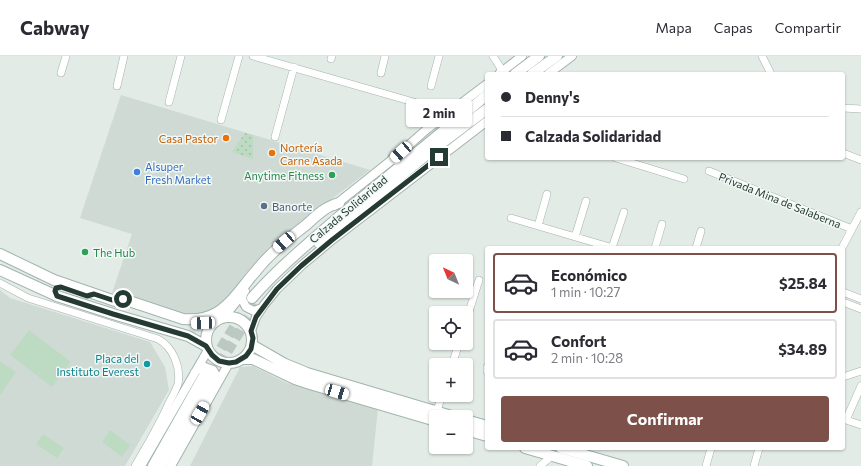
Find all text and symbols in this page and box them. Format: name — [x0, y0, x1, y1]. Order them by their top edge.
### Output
text: Cabway — [20, 16, 90, 39]
text: Mapa — [656, 19, 692, 36]
text: Capas — [714, 19, 753, 36]
text: Compartir — [775, 19, 841, 36]
text: Denny's — [525, 88, 580, 106]
callout: 2 min — [406, 99, 472, 127]
text: 2 min — [423, 105, 455, 121]
text: Calzada Solidaridad — [525, 127, 661, 145]
place label: Casa Pastor — [159, 132, 219, 145]
marker: Casa Pastor — [221, 133, 231, 143]
car — [388, 140, 414, 164]
place label: Nortería Carne Asada — [280, 141, 342, 167]
marker: Nortería Carne Asada — [267, 148, 277, 158]
route end — [430, 148, 448, 166]
place label: Alsuper Fresh Market — [145, 160, 212, 186]
marker: Alsuper Fresh Market — [132, 167, 142, 177]
place label: Anytime Fitness — [244, 169, 324, 182]
street label: Privada Mina de Salaberna — [717, 169, 843, 231]
marker: Anytime Fitness — [327, 170, 337, 180]
street label: Calzada Solidaridad — [306, 173, 390, 245]
place label: Banorte — [272, 200, 313, 213]
marker: Banorte — [259, 201, 269, 211]
car — [271, 230, 297, 254]
place label: The Hub — [93, 246, 135, 259]
marker: The Hub — [80, 247, 90, 257]
north arrow — [429, 254, 473, 298]
map controls — [429, 254, 473, 454]
icon: car — [503, 265, 539, 301]
text: Económico — [551, 266, 627, 284]
text: $25.84 — [779, 274, 827, 292]
text: 1 min · 10:27 — [551, 284, 620, 300]
route start — [114, 290, 132, 308]
button: locate — [429, 306, 473, 350]
car — [191, 317, 215, 329]
icon: car — [503, 331, 539, 367]
text: Confort — [551, 332, 606, 350]
text: $34.89 — [778, 340, 827, 358]
text: 2 min · 10:28 — [551, 350, 623, 366]
place label: Placa del Instituto Everest — [56, 352, 139, 378]
button: + — [429, 358, 473, 402]
marker: Placa del Instituto Everest — [142, 359, 152, 369]
car — [324, 383, 350, 401]
button: Confirmar — [501, 396, 829, 442]
car — [189, 400, 211, 426]
button: − — [429, 410, 473, 454]

